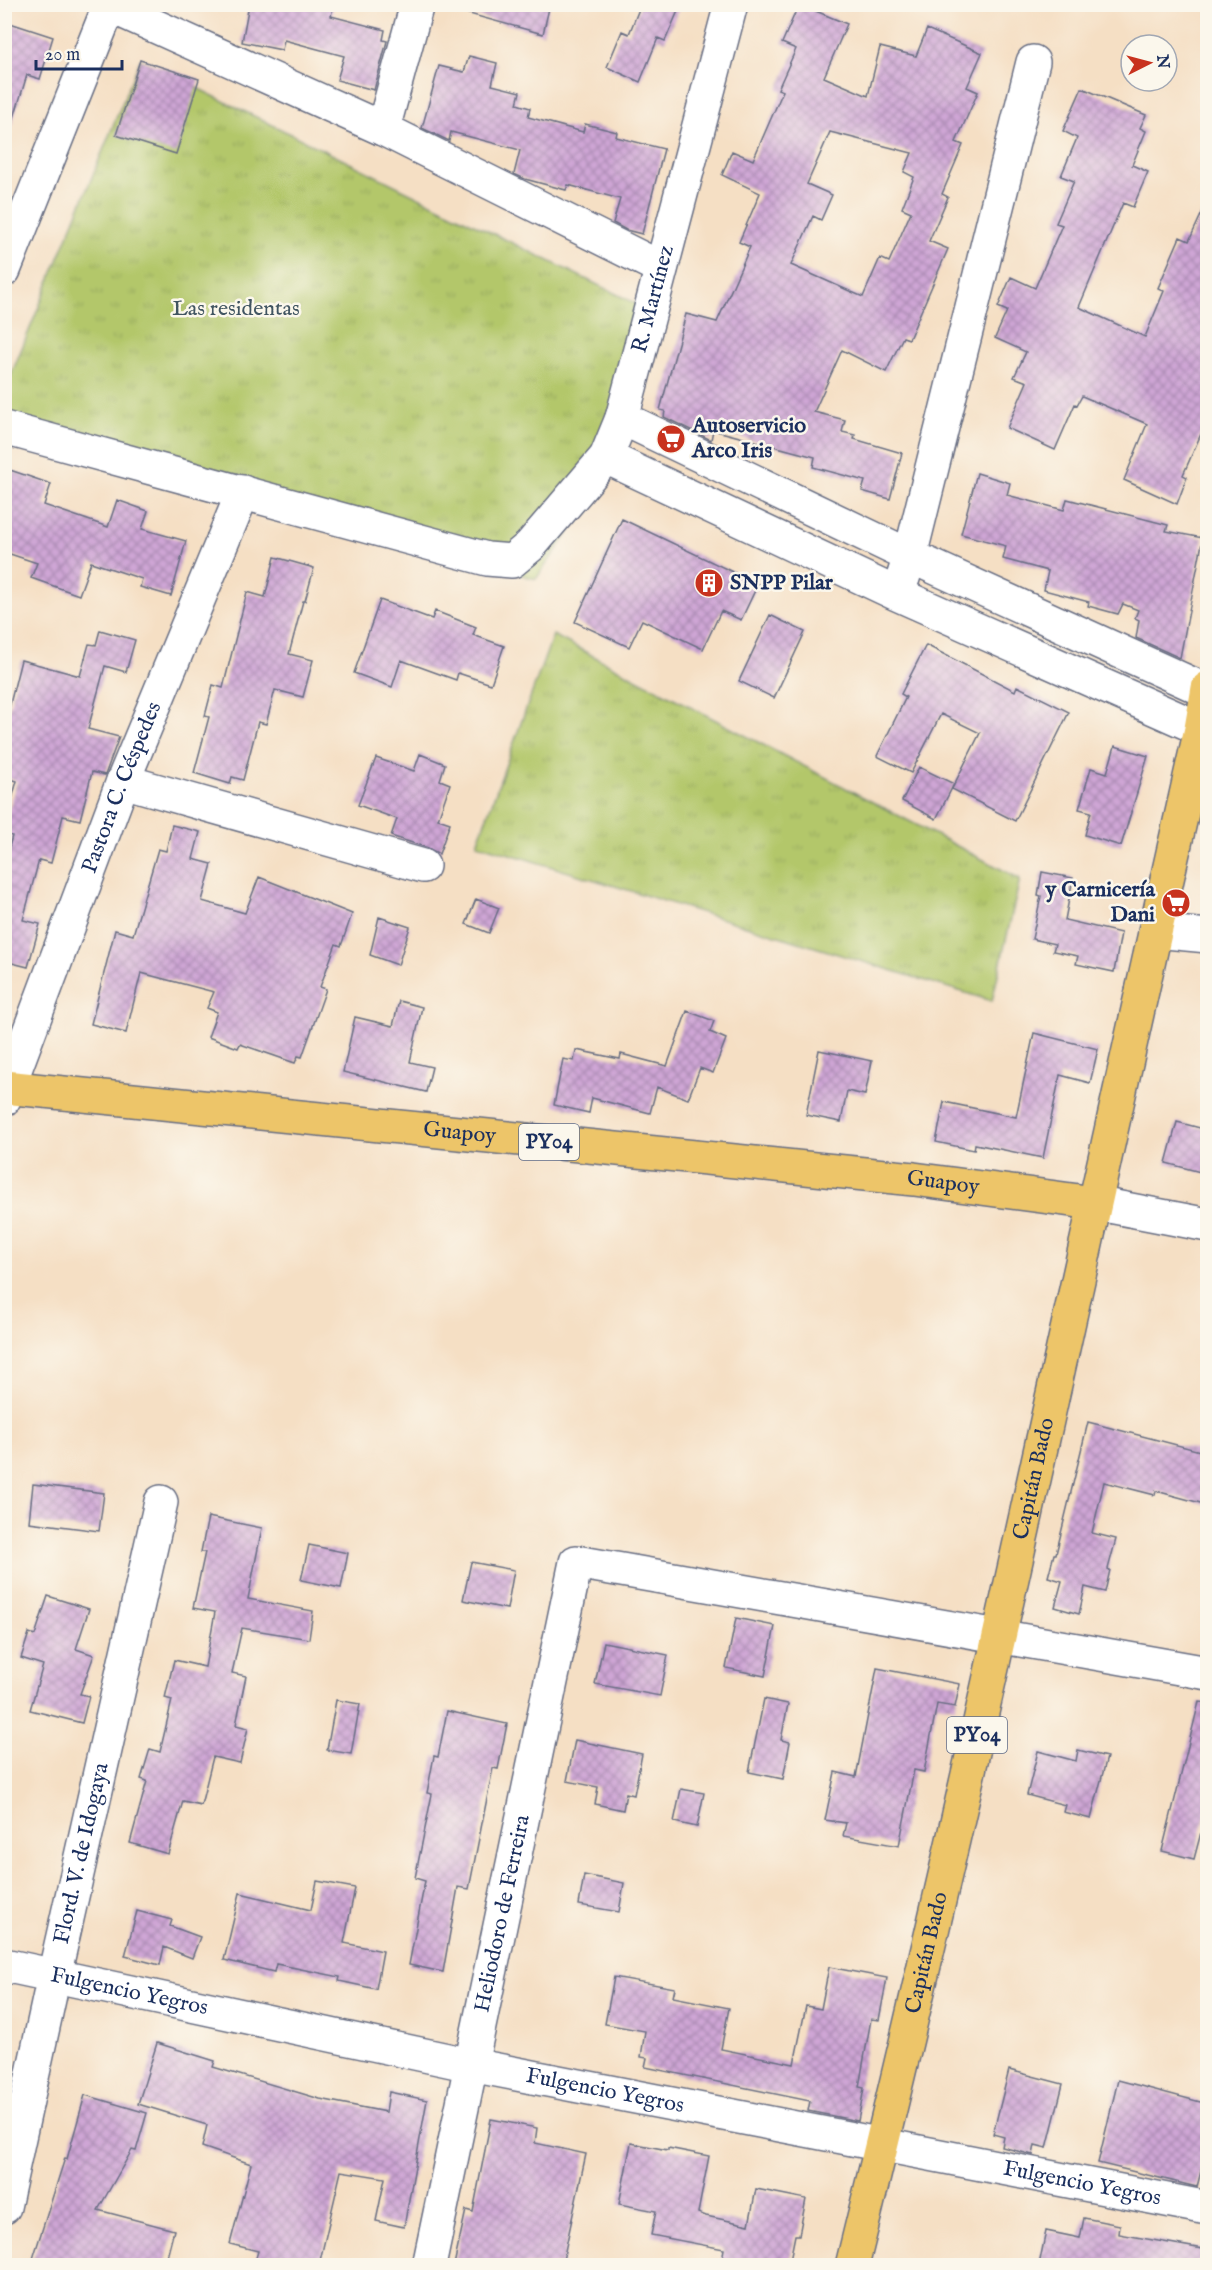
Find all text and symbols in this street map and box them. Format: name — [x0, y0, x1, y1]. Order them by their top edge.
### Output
scale bar — [36, 33, 122, 71]
north arrow — [1119, 33, 1179, 93]
text: 20 m — [45, 44, 80, 67]
text: N — [1151, 53, 1173, 70]
street label: R. Martínez — [626, 242, 681, 356]
park label: Las residentas — [172, 295, 300, 323]
place label: Autoservicio Arco Iris — [691, 412, 806, 465]
supermarket icon: Autoservicio Arco Iris — [655, 423, 687, 455]
building icon: SNPP Pilar — [693, 567, 725, 599]
place label: SNPP Pilar — [730, 569, 834, 597]
street label: Pastora C. Céspedes — [76, 698, 168, 877]
place label: y Carnicería Dani — [1045, 876, 1155, 929]
supermarket icon: y Carnicería Dani — [1160, 887, 1192, 919]
street label: Guapoy — [422, 1115, 498, 1151]
road number: PY04 — [519, 1124, 579, 1160]
street label: Guapoy — [905, 1164, 981, 1202]
street label: Capitán Bado — [1007, 1415, 1061, 1542]
road number: PY04 — [947, 1717, 1007, 1753]
street label: Flord. V. de Idogaya — [48, 1760, 116, 1947]
street label: Heliodoro de Ferreira — [468, 1812, 537, 2015]
street label: Capitán Bado — [899, 1889, 955, 2017]
street label: Fulgencio Yegros — [48, 1961, 211, 2022]
street label: Fulgencio Yegros — [524, 2062, 686, 2120]
street label: Fulgencio Yegros — [1001, 2155, 1163, 2213]

